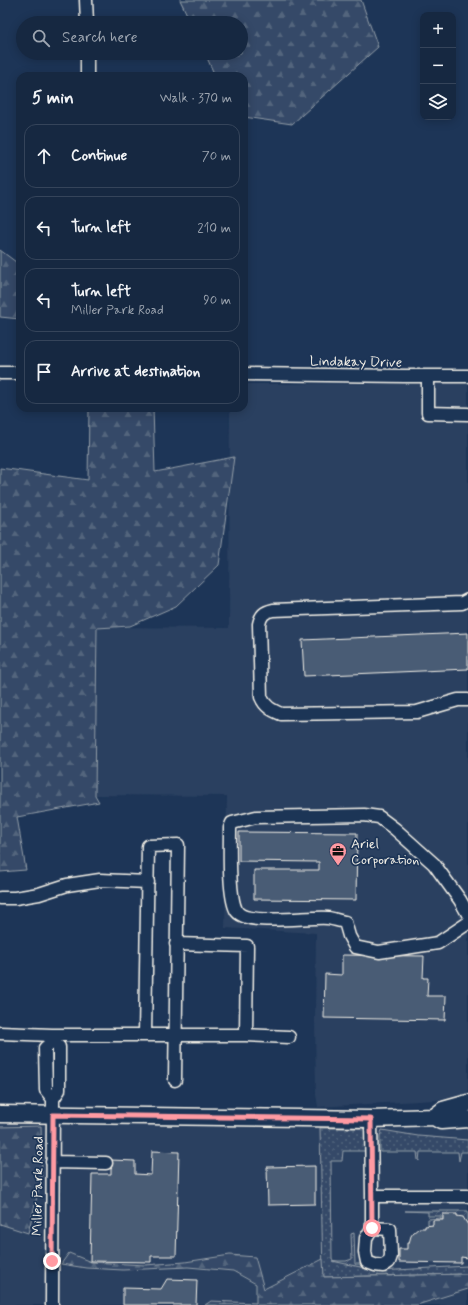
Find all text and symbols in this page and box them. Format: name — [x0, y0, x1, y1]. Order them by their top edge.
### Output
map controls — [420, 12, 456, 120]
button: + — [420, 12, 456, 48]
search box — [16, 16, 248, 60]
icon: search — [30, 27, 52, 49]
text: Search here — [62, 28, 138, 48]
button: − — [420, 48, 456, 84]
button: layers — [420, 84, 456, 120]
text: 5 min — [32, 87, 74, 109]
text: Walk · 370 m — [160, 90, 232, 107]
icon: ahead — [33, 145, 55, 167]
text: Continue — [71, 146, 127, 166]
text: 70 m — [202, 148, 231, 165]
icon: left — [33, 217, 55, 239]
text: Turn left — [71, 218, 131, 238]
text: 210 m — [197, 220, 231, 237]
text: Turn left — [71, 282, 131, 302]
icon: left — [33, 289, 55, 311]
text: 90 m — [203, 292, 231, 309]
text: Miller Park Road — [71, 302, 164, 319]
street label: Lindakay Drive — [310, 352, 402, 372]
icon: arrive — [33, 361, 55, 383]
text: Arrive at destination — [71, 362, 200, 382]
place label: Ariel Corporation — [351, 835, 419, 869]
office icon: Ariel Corporation — [328, 841, 348, 866]
street label: Miller Park Road — [28, 1136, 48, 1236]
route start — [363, 1219, 381, 1237]
route end — [43, 1252, 61, 1270]

